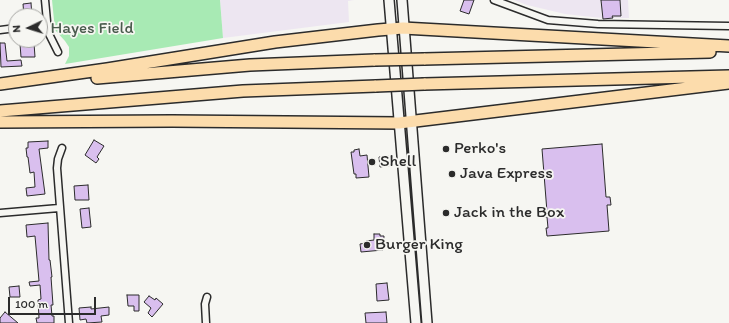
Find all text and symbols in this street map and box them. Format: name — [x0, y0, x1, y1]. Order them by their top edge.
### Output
north arrow — [8, 8, 48, 48]
park label: Hayes Field — [51, 19, 133, 39]
text: N — [10, 25, 23, 33]
place label: Perko's — [454, 139, 506, 159]
marker: Perko's — [441, 144, 451, 154]
place label: Shell — [380, 152, 416, 172]
marker: Shell — [367, 157, 377, 167]
place label: Java Express — [460, 164, 553, 184]
marker: Java Express — [447, 169, 457, 179]
place label: Jack in the Box — [454, 203, 564, 223]
marker: Jack in the Box — [441, 208, 451, 218]
place label: Burger King — [375, 235, 463, 255]
marker: Burger King — [362, 240, 372, 250]
scale bar — [10, 289, 98, 315]
text: 100 m — [15, 297, 48, 311]

